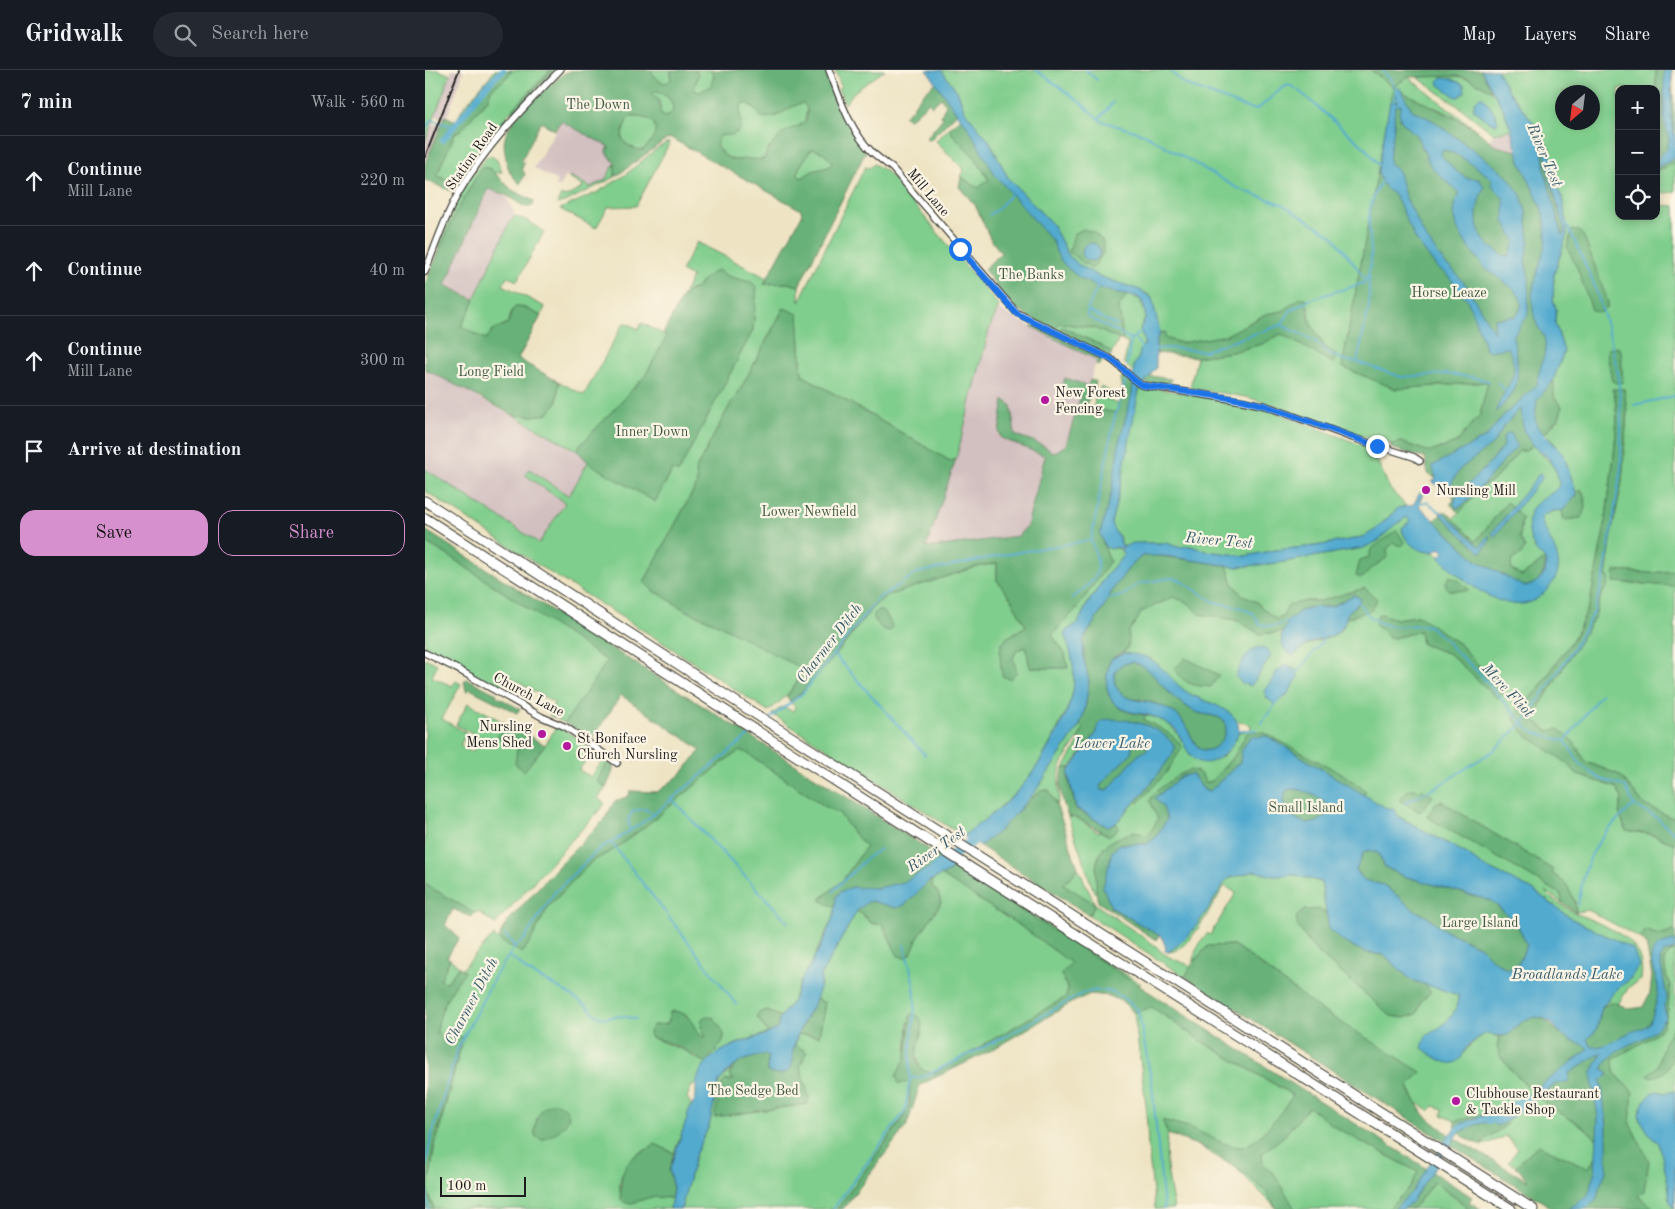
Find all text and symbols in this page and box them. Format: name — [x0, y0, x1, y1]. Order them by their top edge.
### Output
search box — [153, 12, 503, 57]
icon: search — [171, 21, 199, 49]
text: Gridwalk — [25, 23, 123, 47]
text: Search here — [211, 25, 309, 44]
text: Map — [1462, 26, 1496, 44]
text: Layers — [1524, 26, 1576, 44]
text: Share — [1604, 26, 1650, 44]
north arrow — [1555, 85, 1600, 130]
map controls — [1615, 85, 1660, 220]
button: + — [1615, 85, 1660, 130]
text: 7 min — [20, 92, 73, 113]
text: Walk · 560 m — [310, 95, 405, 111]
park label: The Down — [566, 98, 630, 112]
street label: Station Road — [443, 120, 500, 193]
water label: River Test — [1523, 121, 1564, 190]
button: − — [1615, 130, 1660, 175]
text: Continue — [67, 161, 142, 180]
street label: Mill Lane — [904, 166, 952, 219]
icon: ahead — [20, 167, 48, 195]
text: 220 m — [360, 173, 405, 189]
button: locate — [1615, 175, 1660, 220]
text: Mill Lane — [67, 184, 132, 200]
route start — [949, 238, 972, 261]
icon: ahead — [20, 257, 48, 285]
text: Continue — [67, 261, 142, 280]
text: 40 m — [369, 263, 405, 279]
park label: The Banks — [998, 268, 1064, 282]
park label: Horse Leaze — [1411, 286, 1487, 300]
text: Continue — [67, 341, 142, 360]
icon: ahead — [20, 347, 48, 375]
text: 300 m — [360, 353, 405, 369]
text: Mill Lane — [67, 364, 132, 380]
park label: Long Field — [458, 365, 524, 379]
place label: New Forest Fencing — [1055, 386, 1126, 416]
marker: New Forest Fencing — [1039, 394, 1051, 406]
park label: Inner Down — [616, 425, 689, 439]
route end — [1366, 435, 1389, 458]
icon: arrive — [20, 437, 48, 465]
text: Arrive at destination — [67, 441, 241, 460]
marker: Nursling Mill — [1420, 484, 1432, 496]
place label: Nursling Mill — [1436, 484, 1516, 498]
park label: Lower Newfield — [761, 505, 857, 519]
button: Save — [20, 510, 208, 556]
button: Share — [218, 510, 405, 556]
water label: River Test — [1184, 531, 1253, 552]
water label: Charmer Ditch — [795, 601, 866, 686]
water label: Mere Fliot — [1478, 660, 1536, 721]
street label: Church Lane — [491, 670, 566, 719]
place label: Nursling Mens Shed — [466, 720, 532, 750]
marker: Nursling Mens Shed — [536, 728, 548, 740]
place label: St Boniface Church Nursling — [577, 732, 678, 762]
water label: Lower Lake — [1073, 737, 1150, 752]
marker: St Boniface Church Nursling — [561, 740, 573, 752]
park label: Small Island — [1268, 801, 1344, 815]
water label: River Test — [904, 825, 969, 876]
park label: Large Island — [1441, 916, 1519, 930]
water label: Charmer Ditch — [443, 955, 502, 1048]
water label: Broadlands Lake — [1511, 968, 1622, 983]
park label: The Sedge Bed — [707, 1084, 799, 1098]
place label: Clubhouse Restaurant & Tackle Shop — [1466, 1087, 1599, 1117]
marker: Clubhouse Restaurant & Tackle Shop — [1450, 1095, 1462, 1107]
scale bar — [440, 1174, 526, 1197]
text: 100 m — [447, 1179, 486, 1193]

